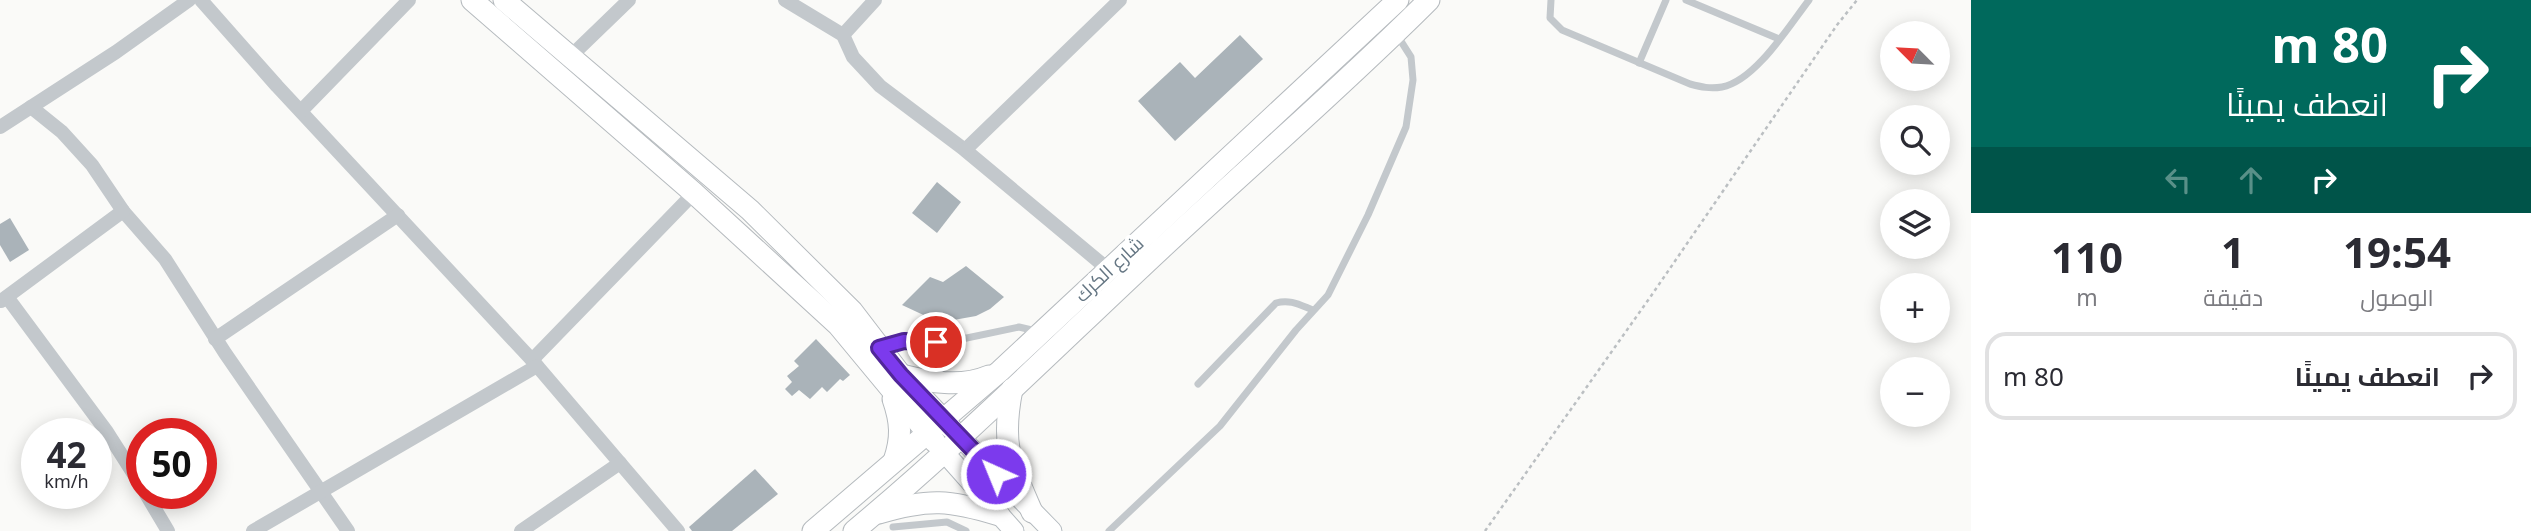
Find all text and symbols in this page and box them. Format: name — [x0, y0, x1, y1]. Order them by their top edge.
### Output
text: 80 m — [2271, 11, 2388, 77]
north arrow — [1880, 21, 1950, 91]
map controls — [1880, 21, 1950, 427]
icon: right — [2412, 28, 2503, 119]
text: انعطف يمينًا — [2226, 82, 2388, 125]
button: search — [1880, 105, 1950, 175]
icon: left — [2159, 161, 2197, 199]
icon: ahead — [2232, 161, 2270, 199]
icon: right — [2305, 161, 2343, 199]
button: layers — [1880, 189, 1950, 259]
text: 1 — [2221, 223, 2245, 280]
text: 19:54 — [2343, 223, 2451, 280]
text: 110 — [2051, 228, 2123, 285]
street label: شارع الكرك — [1069, 230, 1150, 308]
button: + — [1880, 273, 1950, 343]
text: m — [2076, 281, 2098, 313]
text: دقيقة — [2203, 281, 2263, 313]
text: الوصول — [2360, 281, 2434, 313]
pin — [906, 312, 966, 372]
icon: arrive — [917, 323, 955, 361]
button: − — [1880, 357, 1950, 427]
icon: right — [2461, 357, 2499, 395]
text: 80 m — [2003, 358, 2064, 394]
text: انعطف يمينًا — [2295, 358, 2440, 394]
speed limit sign: 50 — [126, 418, 217, 509]
text: 42 — [46, 431, 87, 478]
position arrow — [959, 437, 1033, 511]
text: km/h — [44, 469, 89, 493]

